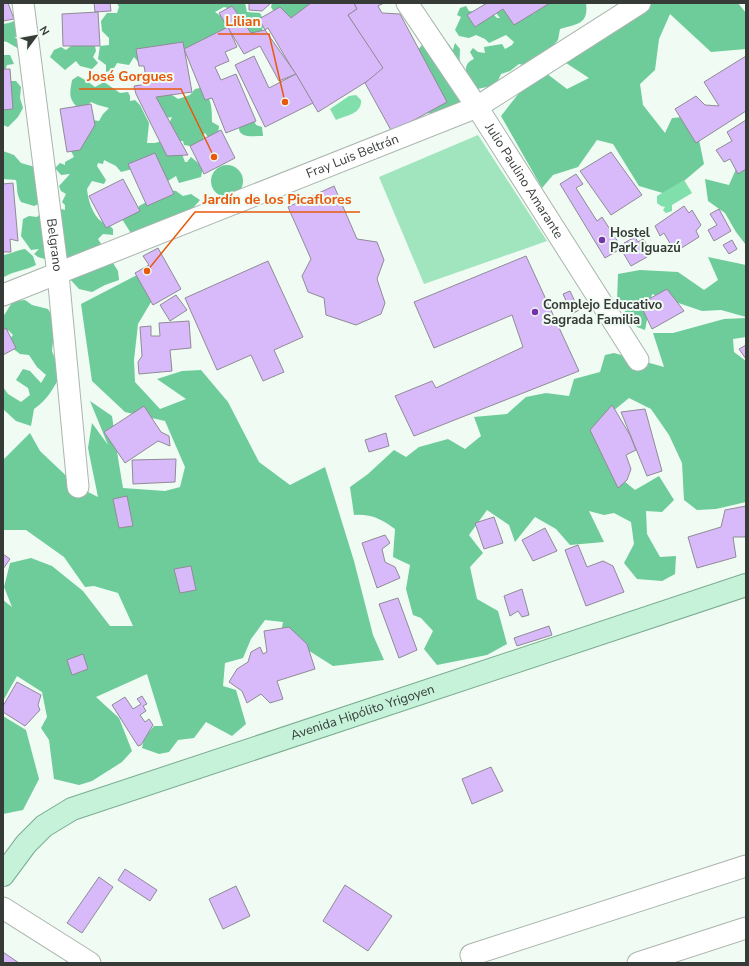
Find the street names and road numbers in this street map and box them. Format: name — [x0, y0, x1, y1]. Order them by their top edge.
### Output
street label: Julio Paulino Amarante — [480, 119, 568, 242]
street label: Fray Luis Beltrán — [304, 130, 401, 183]
street label: Belgrano — [42, 217, 67, 273]
street label: Avenida Hipólito Yrigoyen — [288, 680, 437, 745]

